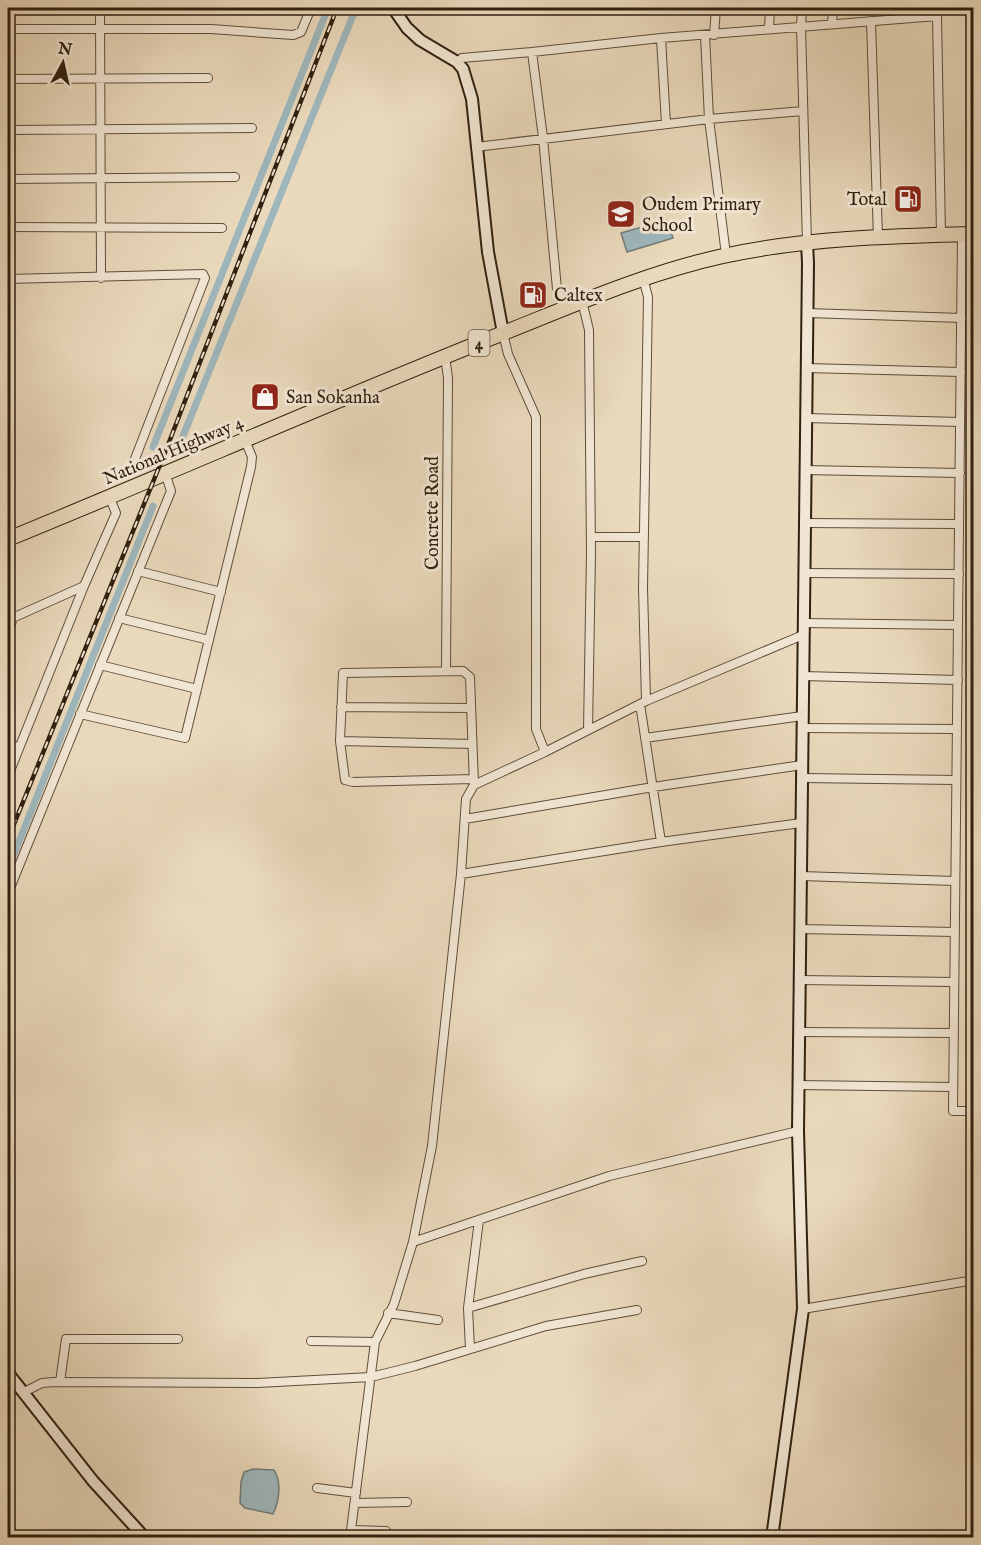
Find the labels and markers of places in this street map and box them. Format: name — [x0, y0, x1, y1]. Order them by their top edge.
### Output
fuel station icon: Total — [892, 183, 924, 215]
place label: Total — [847, 189, 887, 212]
place label: Oudem Primary School — [642, 194, 761, 238]
school or university icon: Oudem Primary School — [605, 198, 637, 230]
fuel station icon: Caltex — [517, 279, 549, 311]
place label: Caltex — [554, 285, 603, 308]
shop icon: San Sokanha — [249, 381, 281, 413]
place label: San Sokanha — [286, 387, 380, 410]

